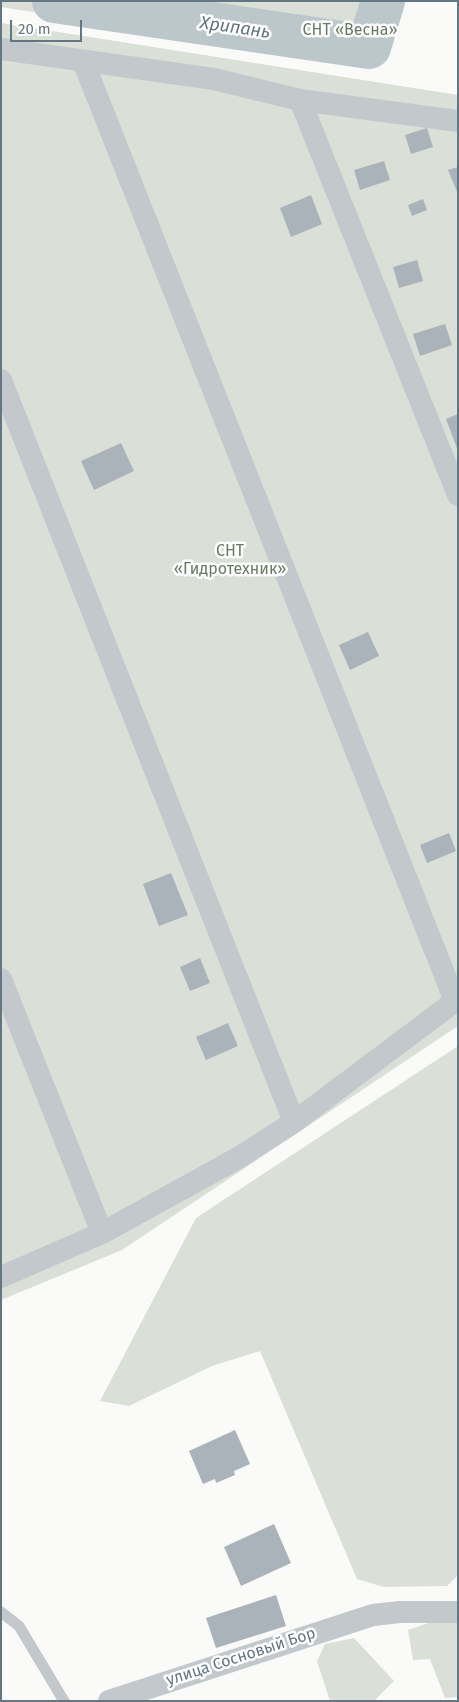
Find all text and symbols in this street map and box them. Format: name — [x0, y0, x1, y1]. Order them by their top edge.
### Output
scale bar — [12, 10, 85, 42]
water label: Хрипань — [198, 12, 272, 44]
text: 20 m — [18, 20, 51, 38]
park label: СНТ «Весна» — [303, 21, 397, 41]
park label: СНТ «Гидротехник» — [174, 542, 286, 580]
street label: улица Сосновый Бор — [164, 1624, 318, 1690]

